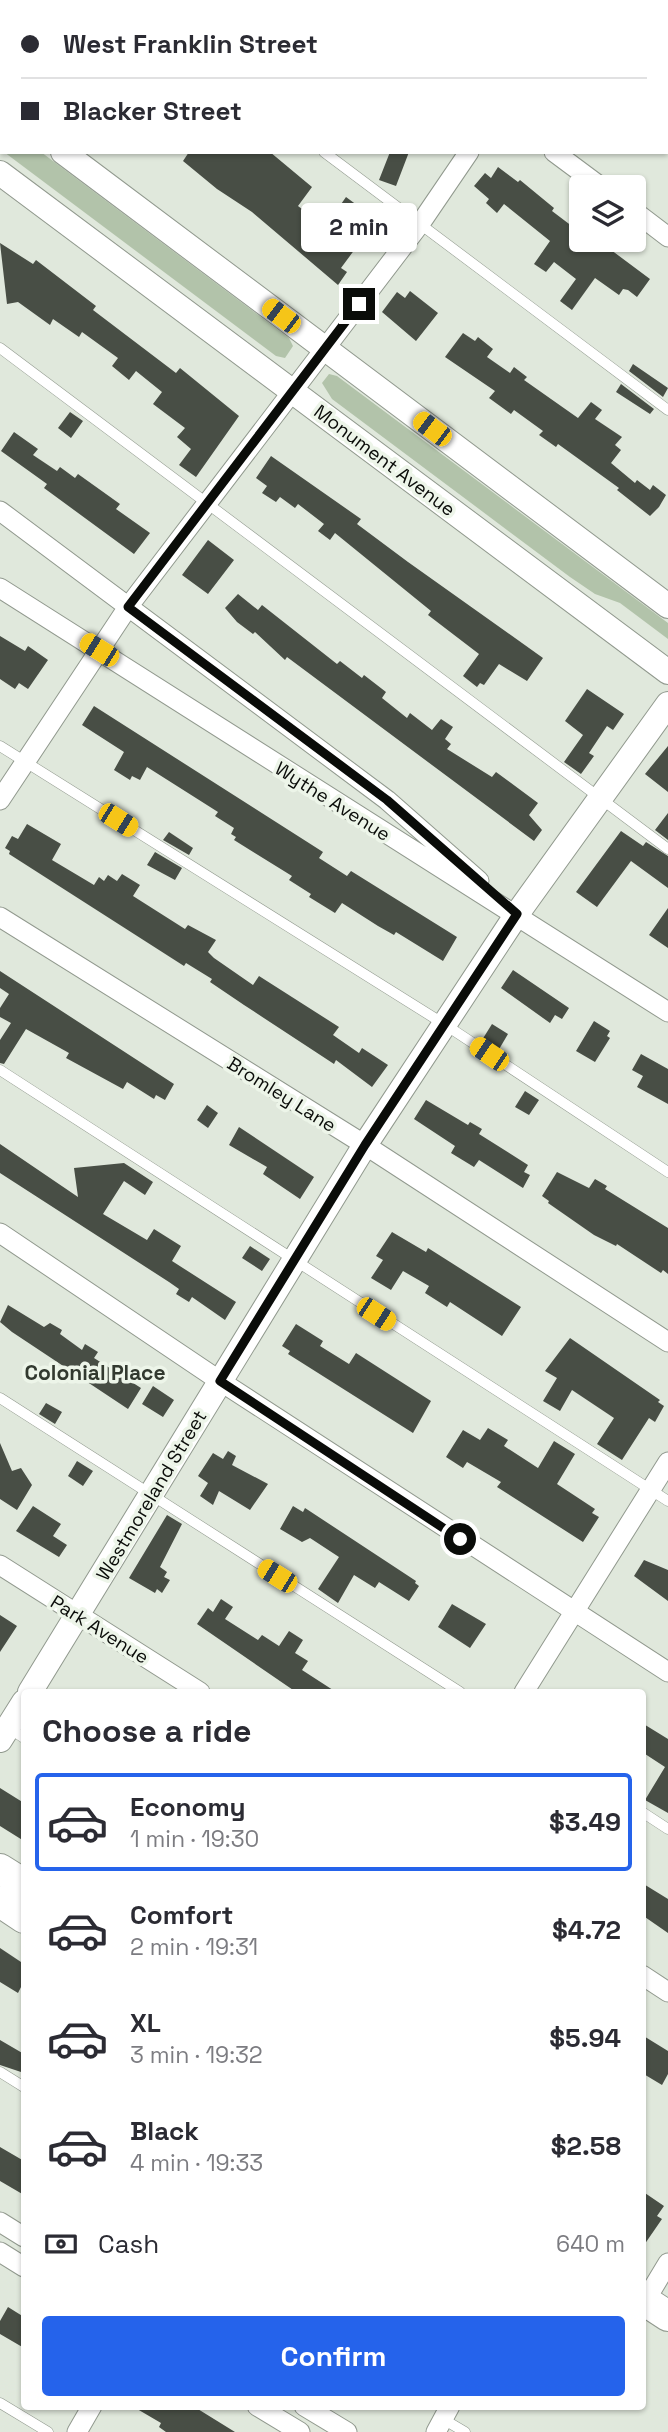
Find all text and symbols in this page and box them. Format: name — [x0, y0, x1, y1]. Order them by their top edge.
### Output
text: West Franklin Street — [63, 27, 318, 61]
text: Blacker Street — [63, 94, 242, 128]
map controls — [569, 175, 646, 252]
button: layers — [569, 175, 646, 252]
callout: 2 min — [301, 202, 417, 252]
text: 2 min — [329, 212, 389, 242]
route end — [343, 288, 375, 320]
car — [258, 295, 305, 337]
street label: Monument Avenue — [309, 399, 460, 522]
car — [409, 408, 456, 450]
car — [76, 630, 123, 670]
street label: Wythe Avenue — [270, 756, 395, 847]
car — [95, 800, 142, 840]
car — [466, 1034, 513, 1074]
street label: Bromley Lane — [222, 1051, 341, 1138]
car — [353, 1294, 400, 1334]
district label: Colonial Place — [24, 1359, 166, 1386]
street label: Westmoreland Street — [91, 1405, 212, 1585]
route start — [444, 1523, 476, 1555]
car — [254, 1556, 301, 1596]
street label: Park Avenue — [46, 1589, 154, 1670]
text: Choose a ride — [42, 1711, 252, 1751]
text: Economy — [130, 1790, 246, 1824]
icon: car — [46, 1791, 109, 1854]
text: $3.49 — [549, 1805, 621, 1839]
text: 1 min · 19:30 — [130, 1824, 259, 1854]
text: Comfort — [130, 1898, 233, 1932]
icon: car — [46, 1899, 109, 1962]
text: $4.72 — [552, 1913, 621, 1947]
text: 2 min · 19:31 — [130, 1932, 258, 1962]
text: XL — [130, 2006, 161, 2040]
icon: car — [46, 2007, 109, 2070]
text: $5.94 — [549, 2021, 621, 2055]
text: 3 min · 19:32 — [130, 2040, 263, 2070]
text: Black — [130, 2114, 199, 2148]
icon: car — [46, 2115, 109, 2178]
text: $2.58 — [551, 2129, 621, 2163]
text: 4 min · 19:33 — [130, 2148, 263, 2178]
icon: cash — [42, 2225, 80, 2263]
text: Cash — [98, 2227, 159, 2261]
text: 640 m — [556, 2229, 625, 2259]
button: Confirm — [42, 2316, 625, 2396]

